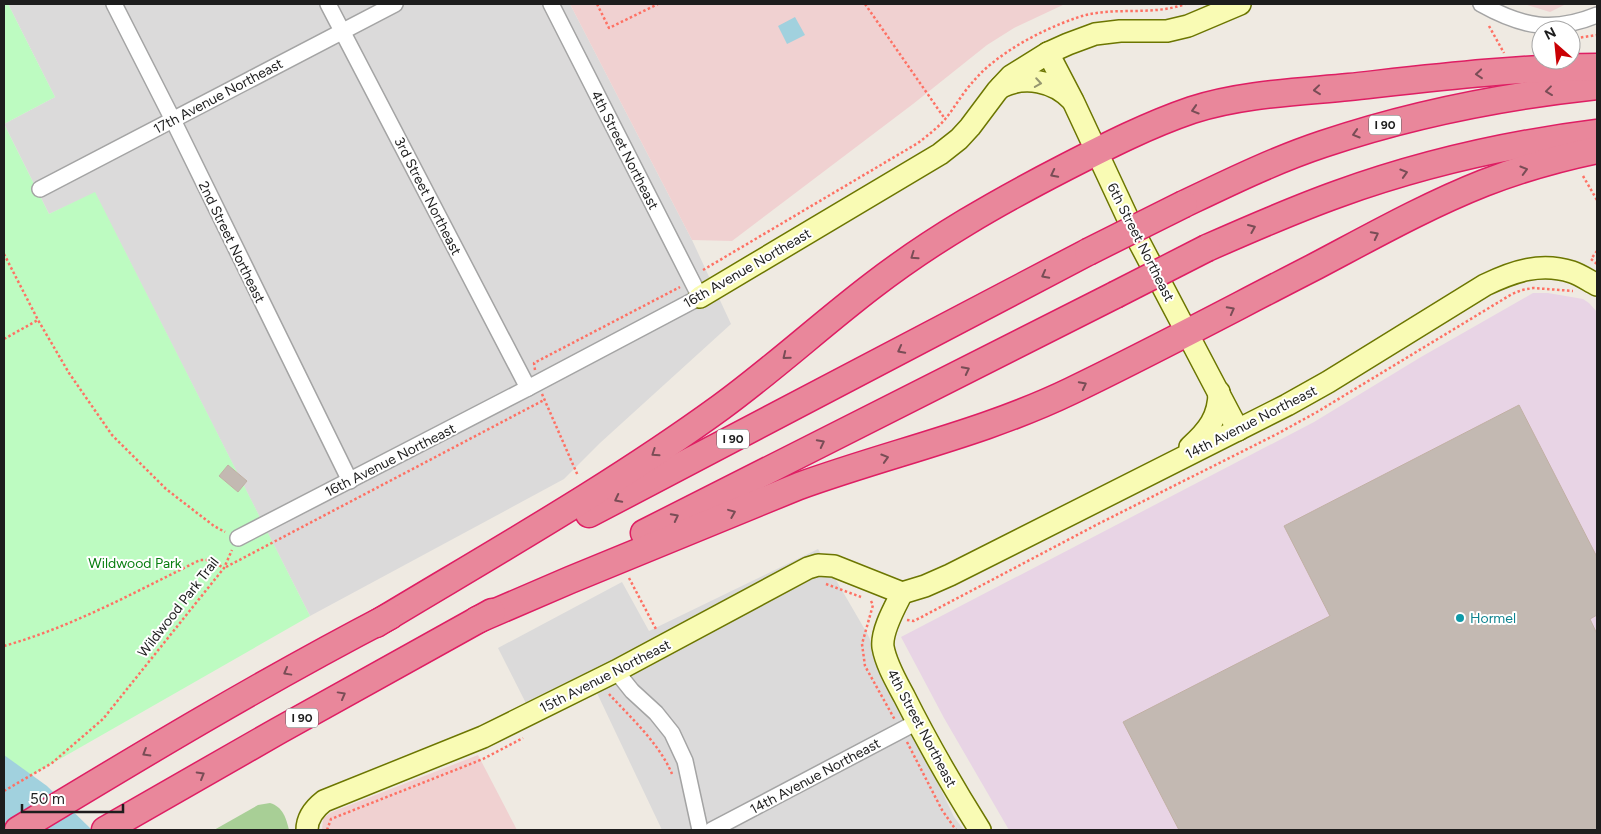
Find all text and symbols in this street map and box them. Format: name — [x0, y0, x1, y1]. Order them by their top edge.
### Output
north arrow — [1531, 20, 1581, 70]
text: N — [1542, 24, 1559, 44]
street label: 17th Avenue Northeast — [151, 55, 286, 138]
one-way arrow — [1474, 68, 1482, 79]
one-way arrow — [1034, 77, 1043, 87]
one-way arrow — [1313, 84, 1321, 95]
one-way arrow — [1544, 85, 1552, 96]
street label: 4th Street Northeast — [587, 88, 662, 213]
one-way arrow — [1191, 104, 1199, 114]
road number: I 90 — [1369, 116, 1401, 134]
one-way arrow — [1353, 128, 1361, 138]
street label: 3rd Street Northeast — [390, 134, 465, 258]
one-way arrow — [1519, 165, 1528, 176]
one-way arrow — [1050, 168, 1059, 178]
one-way arrow — [1400, 168, 1408, 178]
street label: 2nd Street Northeast — [195, 179, 268, 306]
street label: 6th Street Northeast — [1103, 180, 1178, 304]
one-way arrow — [1247, 224, 1256, 235]
street label: 16th Avenue Northeast — [680, 225, 814, 312]
one-way arrow — [1370, 231, 1379, 241]
one-way arrow — [910, 250, 920, 259]
one-way arrow — [1041, 269, 1050, 279]
one-way arrow — [1226, 306, 1235, 316]
one-way arrow — [897, 344, 906, 354]
one-way arrow — [783, 351, 792, 359]
one-way arrow — [960, 366, 969, 376]
one-way arrow — [1078, 381, 1087, 391]
street label: 14th Avenue Northeast — [1183, 382, 1320, 463]
street label: 16th Avenue Northeast — [322, 420, 458, 501]
road number: I 90 — [717, 429, 749, 448]
one-way arrow — [815, 439, 824, 449]
one-way arrow — [652, 447, 661, 456]
one-way arrow — [880, 454, 888, 464]
one-way arrow — [614, 493, 623, 503]
one-way arrow — [727, 509, 736, 520]
one-way arrow — [670, 513, 679, 523]
street label: Wildwood Park Trail — [134, 554, 223, 661]
park label: Wildwood Park — [88, 555, 182, 572]
place label: Hormel — [1470, 610, 1516, 627]
marker: Hormel — [1454, 612, 1466, 624]
street label: 15th Avenue Northeast — [537, 636, 674, 717]
one-way arrow — [283, 666, 292, 676]
street label: 4th Street Northeast — [883, 666, 960, 790]
one-way arrow — [337, 691, 346, 701]
road number: I 90 — [286, 708, 318, 728]
street label: 14th Avenue Northeast — [747, 735, 883, 818]
one-way arrow — [142, 747, 151, 757]
one-way arrow — [195, 772, 204, 782]
scale bar — [22, 782, 124, 814]
text: 50 m — [30, 790, 65, 808]

